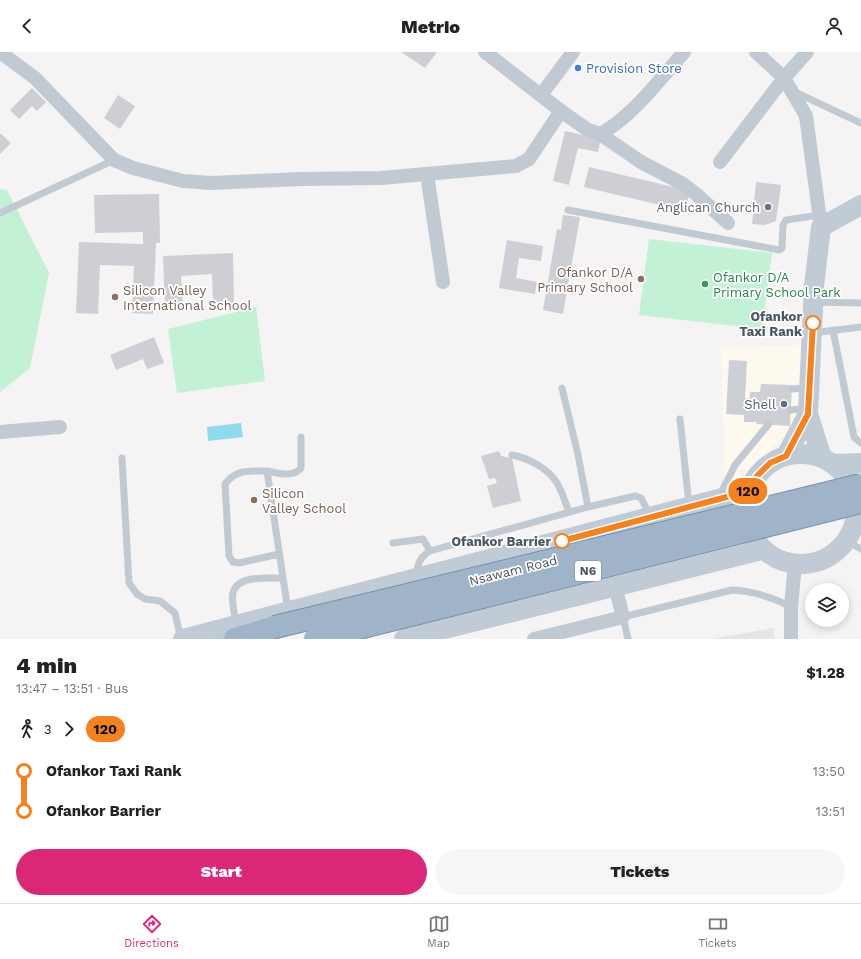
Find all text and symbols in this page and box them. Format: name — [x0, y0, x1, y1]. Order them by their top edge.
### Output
icon: back — [16, 15, 38, 37]
icon: person — [823, 15, 845, 37]
text: Metrio — [401, 16, 460, 37]
place label: Provision Store — [586, 61, 682, 76]
marker: Provision Store — [573, 63, 583, 73]
place label: Anglican Church — [656, 200, 760, 215]
marker: Anglican Church — [763, 202, 773, 212]
place label: Ofankor D/A Primary School — [537, 265, 633, 295]
place label: Ofankor D/A Primary School Park — [713, 270, 841, 300]
marker: Ofankor D/A Primary School — [636, 274, 646, 284]
marker: Ofankor D/A Primary School Park — [700, 279, 710, 289]
place label: Silicon Valley International School — [123, 283, 251, 313]
marker: Silicon Valley International School — [110, 292, 120, 302]
place label: Ofankor Taxi Rank — [739, 309, 803, 339]
marker: Ofankor Taxi Rank — [805, 315, 821, 331]
place label: Shell — [744, 397, 776, 412]
marker: Shell — [779, 399, 789, 409]
line badge: 120 — [725, 478, 771, 504]
text: 120 — [736, 483, 760, 499]
place label: Silicon Valley School — [262, 486, 346, 516]
marker: Silicon Valley School — [249, 495, 259, 505]
marker: Ofankor Barrier — [554, 533, 570, 549]
place label: Ofankor Barrier — [451, 534, 551, 549]
street label: Nsawam Road — [468, 552, 559, 589]
road number: N6 — [575, 561, 601, 581]
map controls — [805, 583, 849, 627]
button: layers — [805, 583, 849, 627]
text: 4 min — [16, 653, 77, 678]
text: $1.28 — [806, 664, 845, 682]
text: 13:47 – 13:51 · Bus — [16, 681, 128, 696]
icon: walk — [16, 718, 38, 740]
icon: forward — [58, 718, 80, 740]
text: 120 — [94, 721, 117, 737]
text: 3 — [44, 722, 52, 737]
text: Ofankor Taxi Rank — [46, 762, 182, 780]
text: 13:50 — [813, 764, 845, 779]
text: Ofankor Barrier — [46, 802, 161, 820]
text: 13:51 — [816, 804, 845, 819]
button: Start — [16, 849, 427, 895]
button: Tickets — [435, 849, 845, 895]
tab: Directions — [124, 913, 179, 950]
tab: Map — [427, 913, 450, 950]
tab: Tickets — [698, 913, 737, 950]

